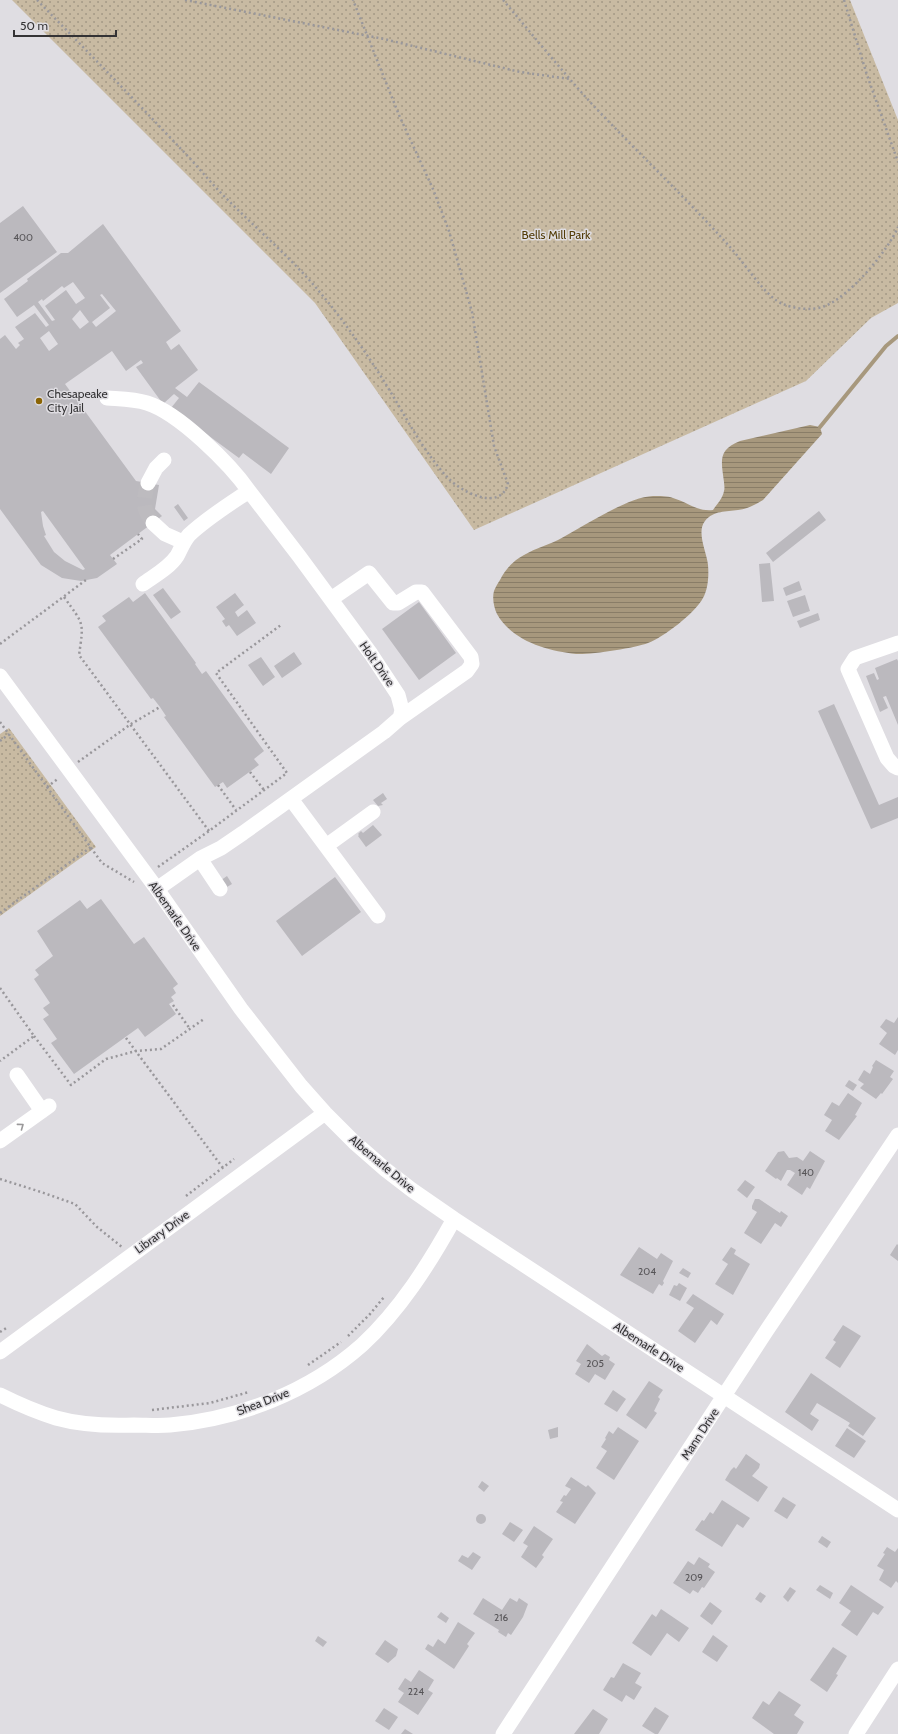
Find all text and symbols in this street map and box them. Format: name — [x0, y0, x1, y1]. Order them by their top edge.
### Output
scale bar — [14, 12, 116, 38]
text: 50 m — [20, 18, 48, 33]
park label: Bells Mill Park — [522, 227, 591, 242]
house number: 400 — [13, 231, 33, 244]
place label: Chesapeake City Jail — [47, 386, 108, 415]
marker: Chesapeake City Jail — [34, 396, 44, 406]
street label: Holt Drive — [357, 638, 398, 689]
street label: Albemarle Drive — [146, 878, 205, 953]
one-way arrow — [17, 1123, 24, 1131]
street label: Albemarle Drive — [346, 1132, 418, 1196]
house number: 140 — [798, 1166, 814, 1179]
street label: Library Drive — [131, 1207, 192, 1257]
house number: 204 — [638, 1265, 656, 1278]
street label: Albemarle Drive — [611, 1318, 688, 1375]
house number: 205 — [586, 1357, 604, 1370]
street label: Shea Drive — [234, 1385, 291, 1418]
street label: Mann Drive — [677, 1405, 722, 1462]
house number: 209 — [685, 1571, 703, 1584]
house number: 216 — [494, 1611, 508, 1624]
house number: 224 — [408, 1685, 424, 1698]

